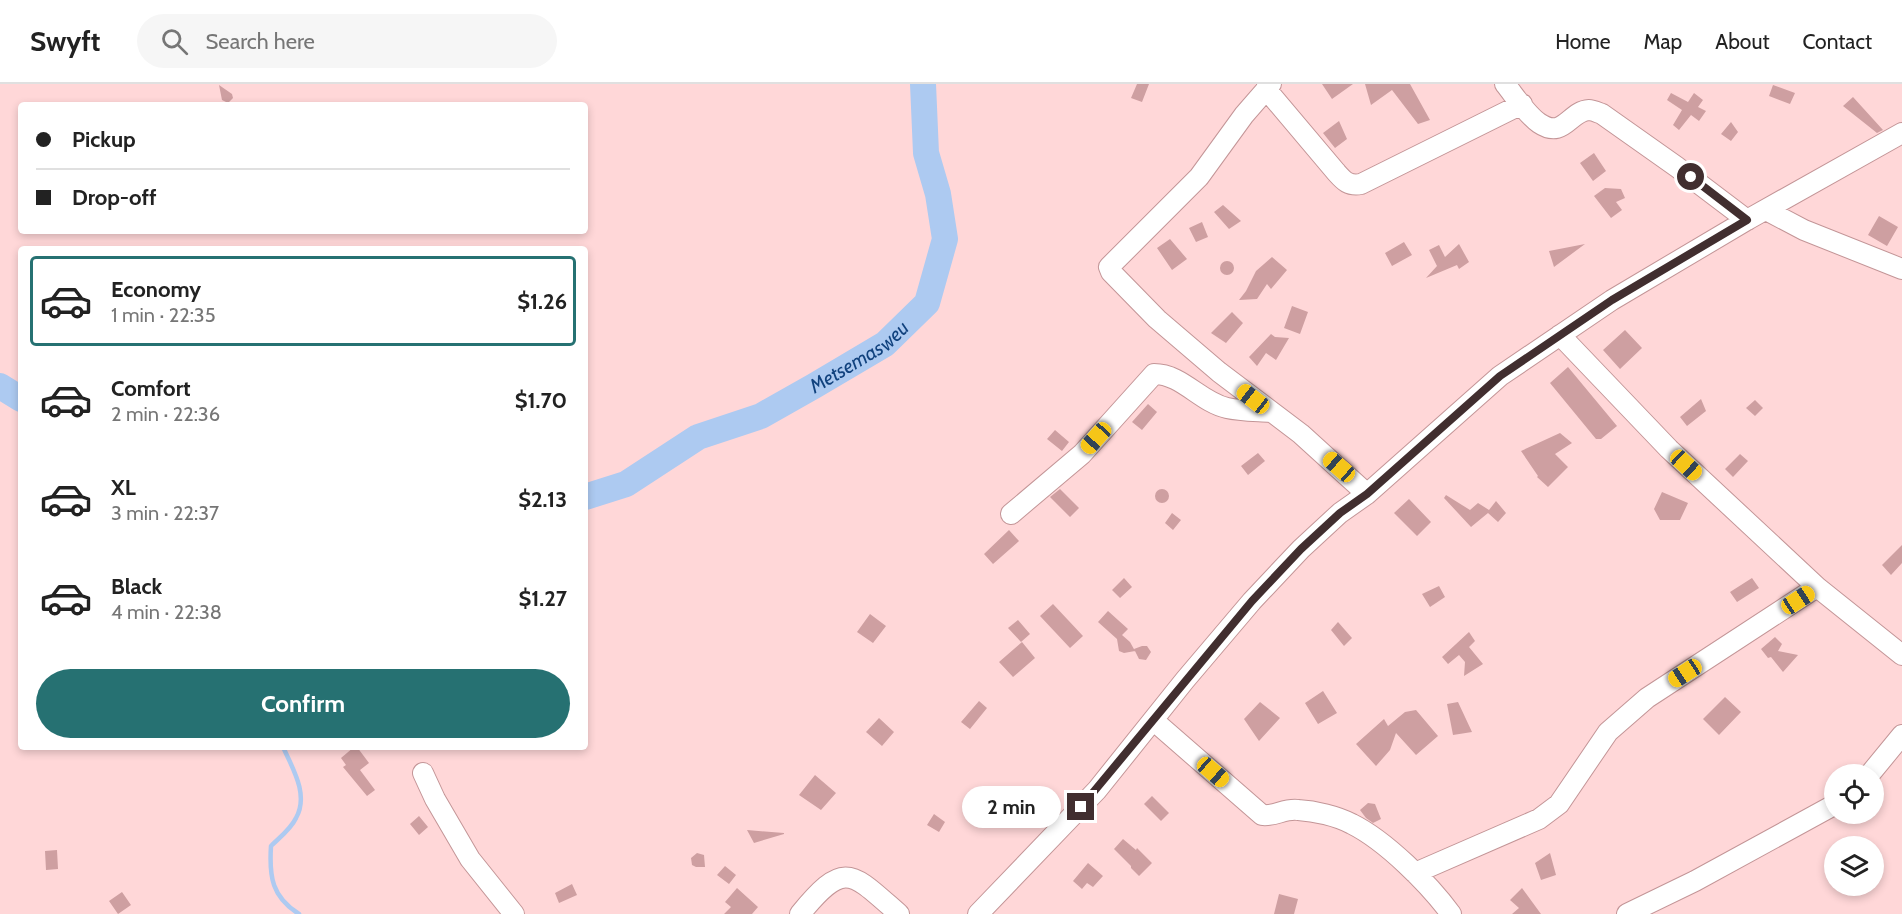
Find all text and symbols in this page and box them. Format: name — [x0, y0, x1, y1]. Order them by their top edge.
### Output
search box — [137, 14, 557, 68]
text: Swyft — [30, 24, 101, 58]
icon: search — [158, 25, 191, 58]
text: Search here — [206, 28, 315, 55]
text: Home — [1555, 29, 1611, 54]
text: Map — [1644, 29, 1682, 54]
text: About — [1715, 29, 1769, 54]
text: Contact — [1802, 29, 1872, 54]
text: Pickup — [72, 126, 136, 153]
route start — [1677, 163, 1704, 190]
text: Drop-off — [72, 184, 156, 211]
icon: car — [39, 274, 93, 328]
text: Economy — [111, 276, 201, 303]
text: $1.26 — [517, 288, 567, 315]
text: 1 min · 22:35 — [111, 303, 216, 327]
water label: Metsemasweu — [804, 316, 914, 399]
icon: car — [39, 373, 93, 427]
text: Comfort — [111, 375, 190, 402]
car — [1233, 381, 1273, 417]
text: $1.70 — [515, 387, 567, 414]
text: 2 min · 22:36 — [111, 402, 220, 426]
car — [1077, 419, 1115, 457]
car — [1667, 446, 1705, 484]
car — [1320, 448, 1358, 486]
icon: car — [39, 472, 93, 526]
text: XL — [111, 474, 136, 501]
text: $2.13 — [518, 486, 567, 513]
text: 3 min · 22:37 — [111, 501, 219, 525]
icon: car — [39, 571, 93, 625]
text: Black — [111, 573, 162, 600]
car — [1778, 583, 1818, 617]
text: $1.27 — [518, 585, 567, 612]
text: 4 min · 22:38 — [111, 600, 222, 624]
car — [1665, 656, 1705, 690]
button: Confirm — [36, 669, 570, 738]
car — [1194, 753, 1232, 791]
map controls — [1824, 764, 1884, 896]
button: locate — [1824, 764, 1884, 824]
callout: 2 min — [961, 786, 1060, 828]
route end — [1067, 793, 1094, 820]
text: 2 min — [987, 795, 1036, 819]
button: layers — [1824, 836, 1884, 896]

